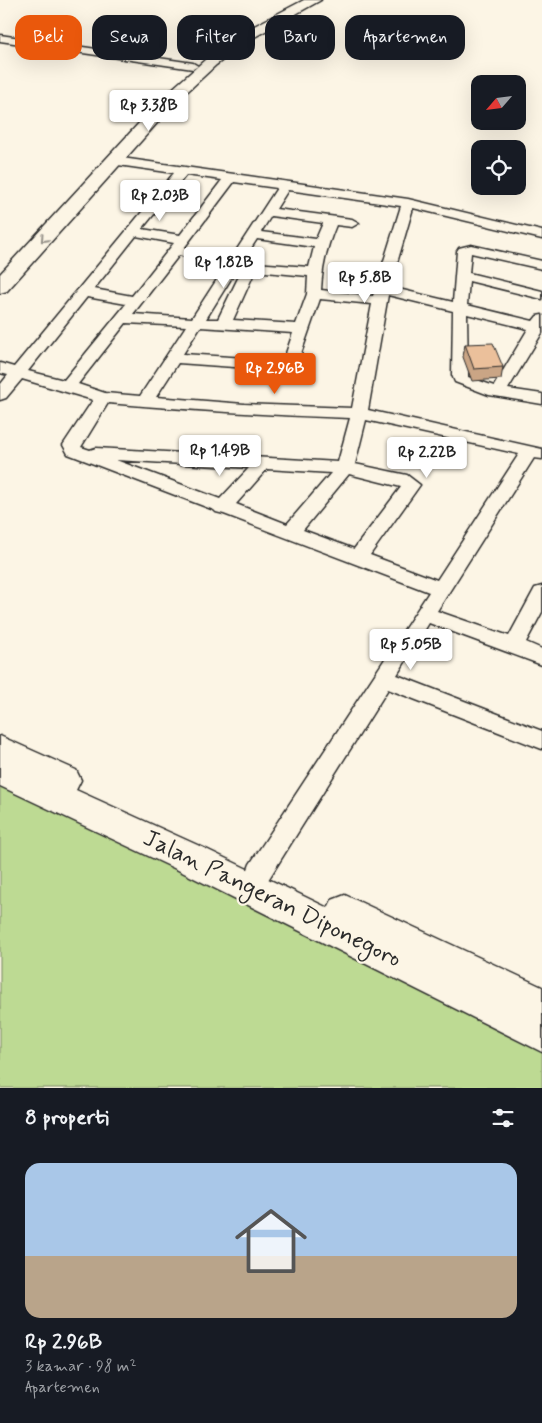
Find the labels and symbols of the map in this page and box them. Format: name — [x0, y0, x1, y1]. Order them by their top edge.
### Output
north arrow — [471, 75, 526, 130]
pin: Rp 3.38B — [97, 90, 201, 132]
pin: Rp 2.03B — [108, 180, 212, 222]
one-way arrow — [41, 233, 50, 242]
pin: Rp 1.82B — [172, 246, 276, 289]
pin: Rp 5.8B — [319, 262, 411, 304]
pin: Rp 2.96B — [223, 352, 327, 395]
pin: Rp 1.49B — [168, 434, 272, 477]
pin: Rp 2.22B — [375, 436, 479, 479]
pin: Rp 5.05B — [359, 628, 463, 671]
street label: Jalan Pangeran Diponegoro — [137, 823, 406, 977]

